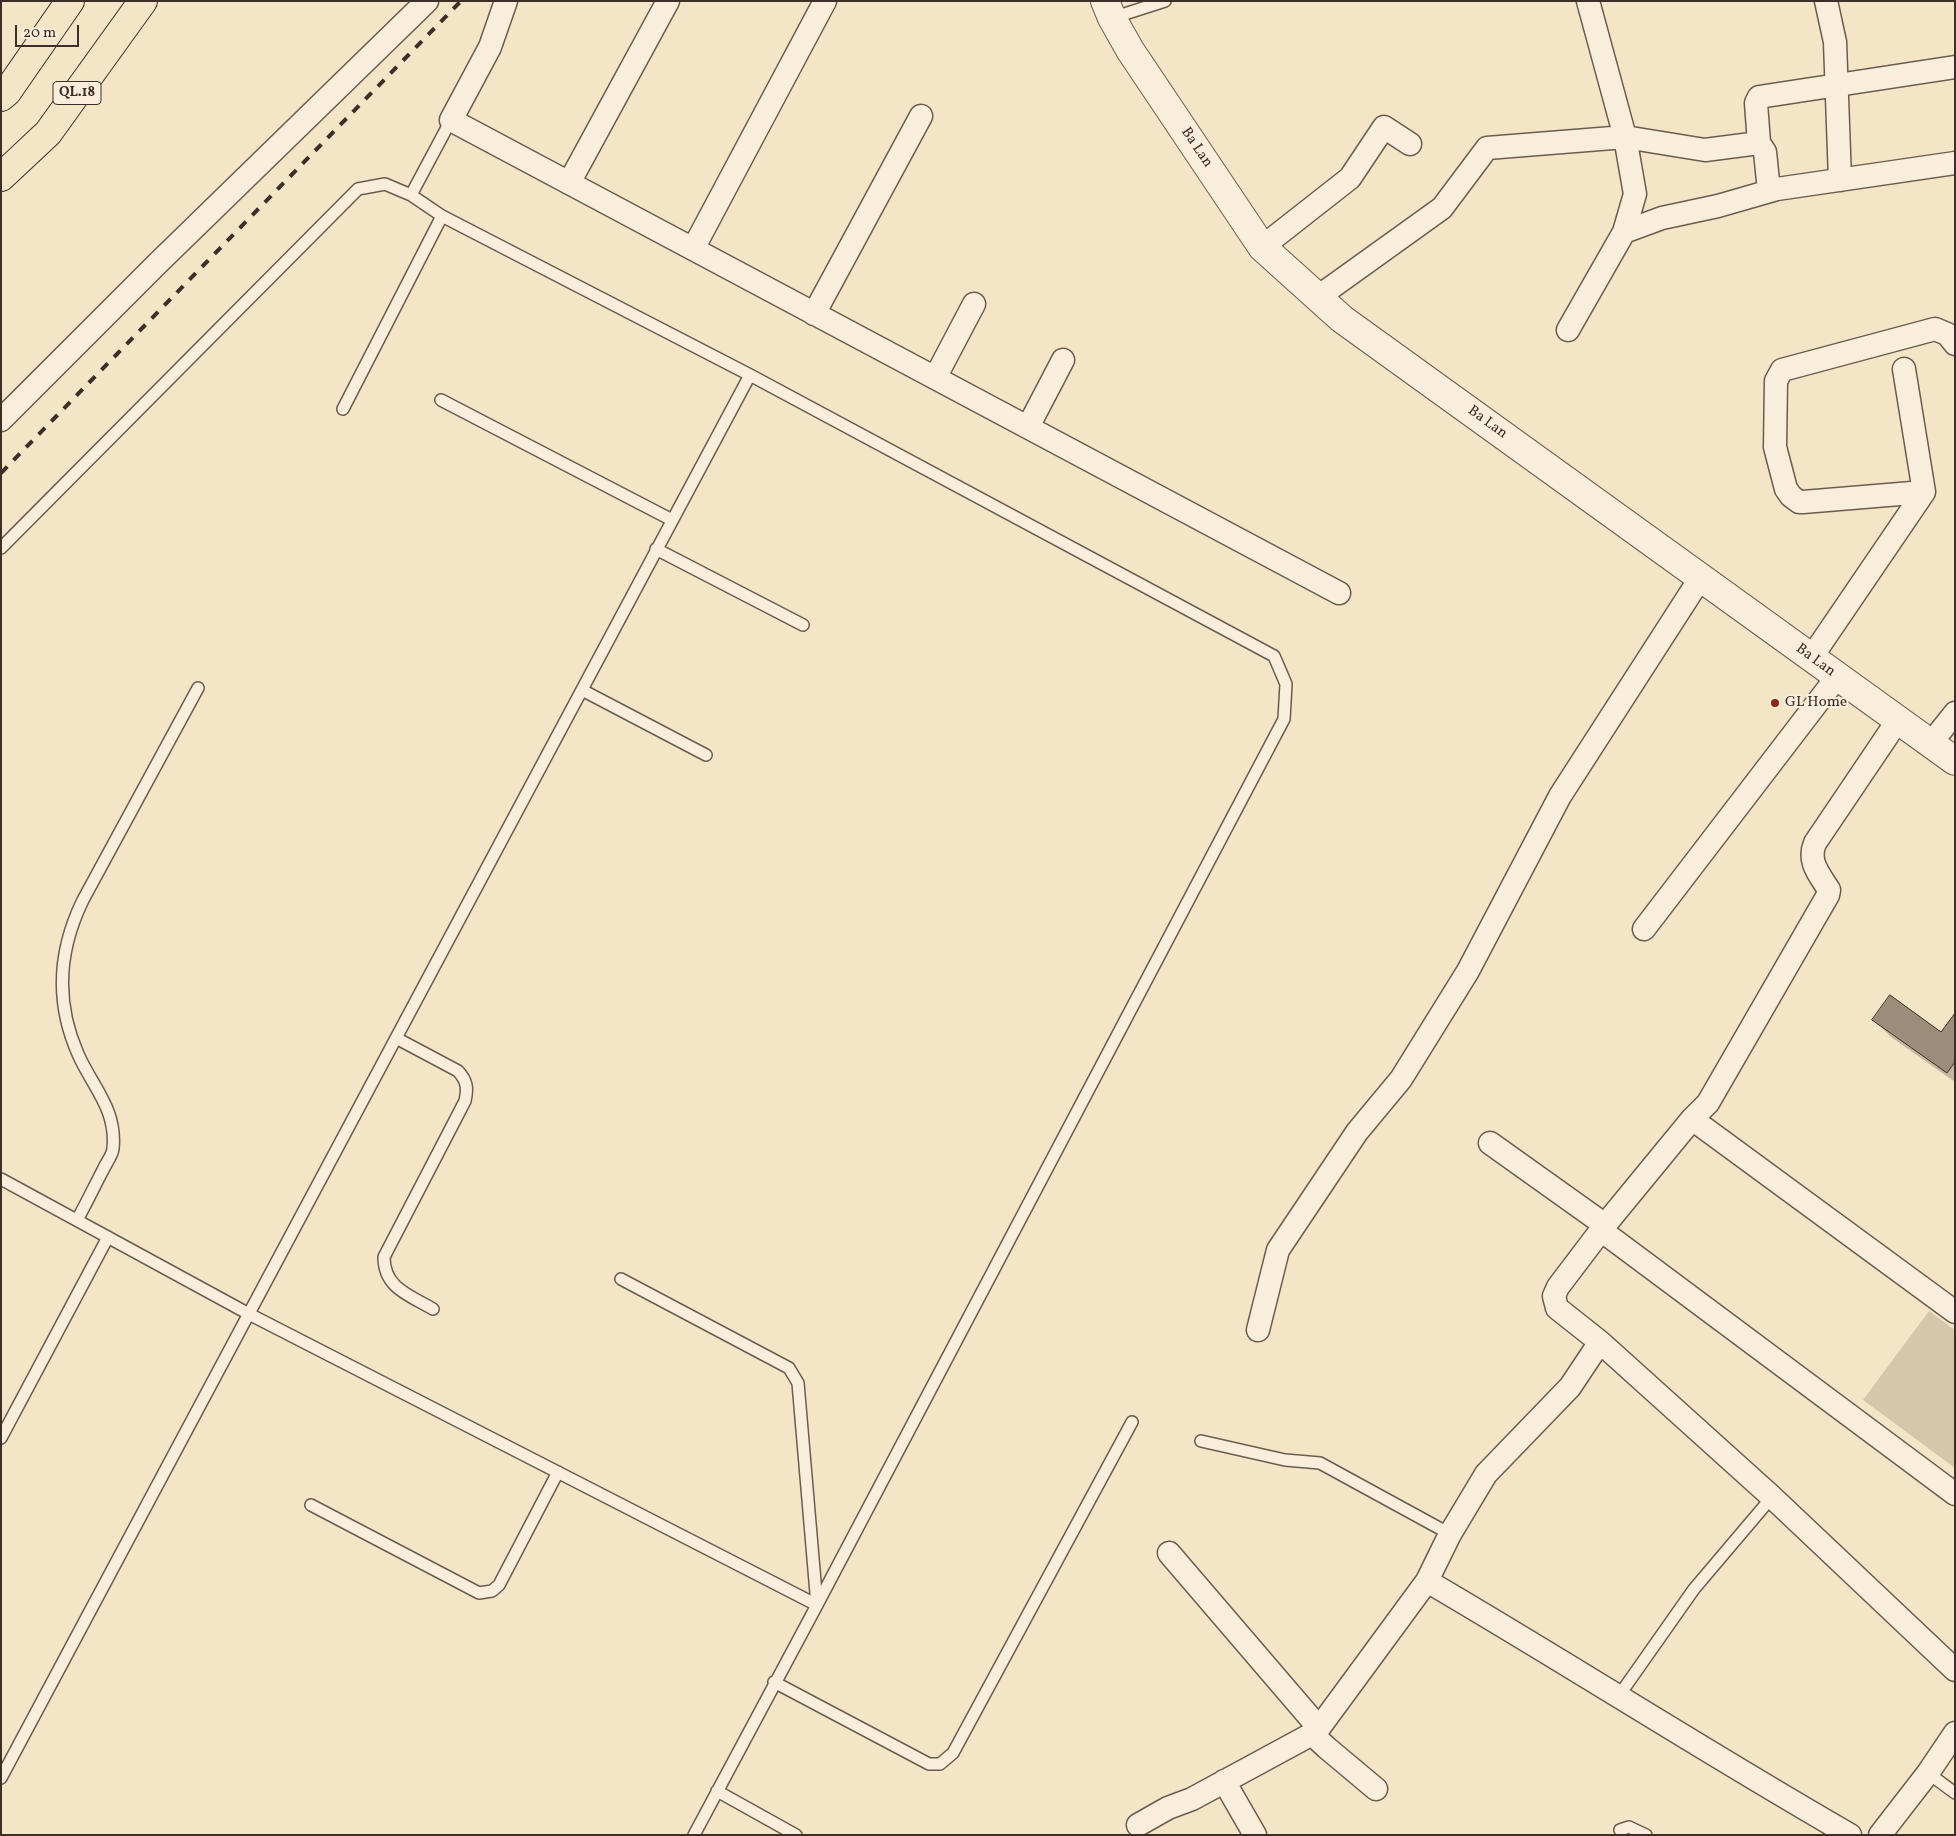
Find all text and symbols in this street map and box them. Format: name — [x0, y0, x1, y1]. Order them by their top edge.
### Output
scale bar — [18, 15, 81, 47]
text: 20 m — [23, 23, 56, 44]
road number: QL.18 — [53, 82, 101, 105]
street label: Ba Lan — [1176, 124, 1216, 172]
street label: Ba Lan — [1464, 403, 1510, 443]
street label: Ba Lan — [1792, 641, 1838, 681]
place label: GL Home — [1785, 694, 1847, 712]
marker: GL Home — [1769, 697, 1781, 709]

